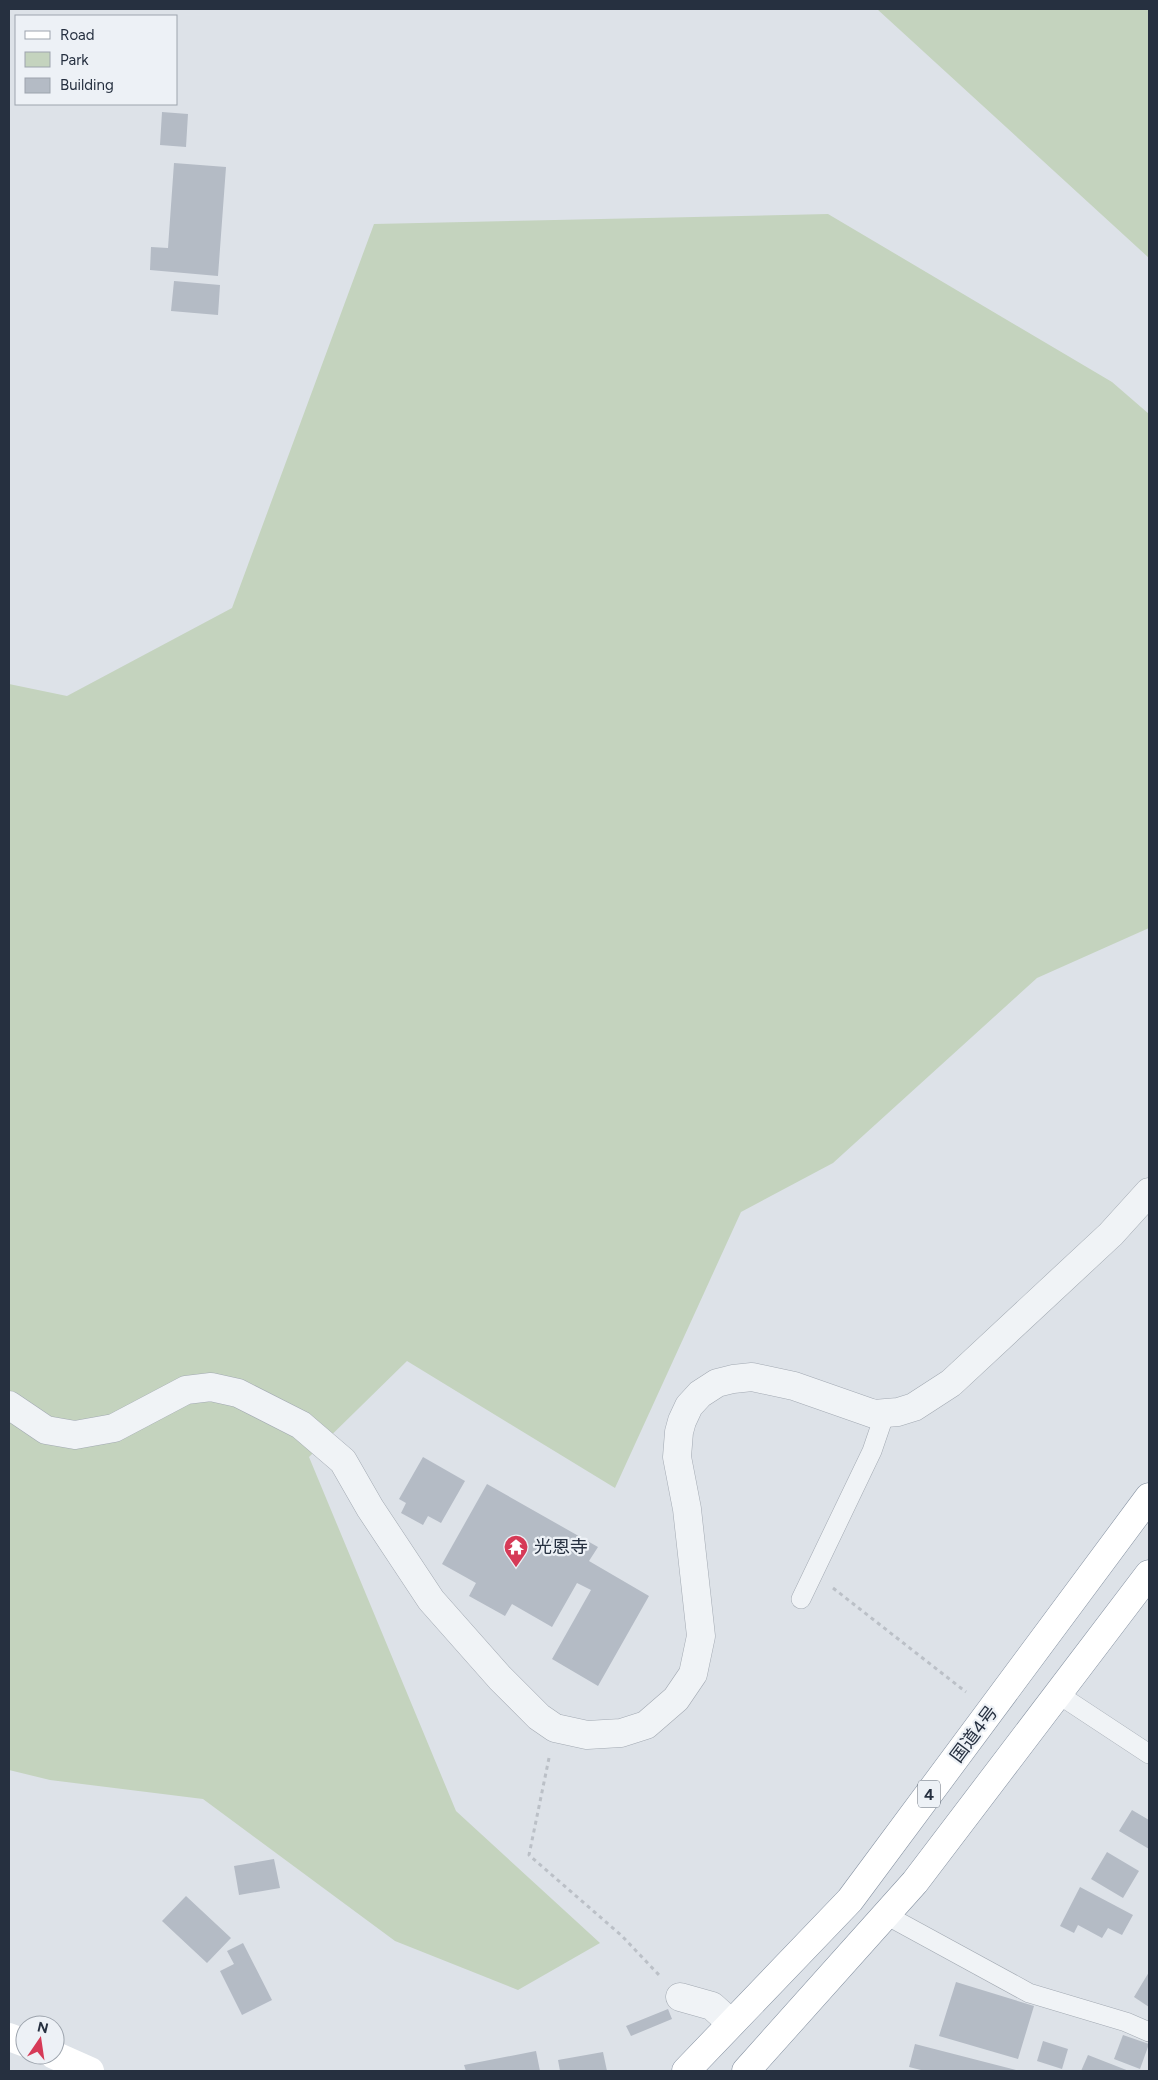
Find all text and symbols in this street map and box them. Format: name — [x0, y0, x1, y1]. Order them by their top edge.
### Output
legend — [15, 15, 178, 105]
text: Road — [60, 26, 95, 44]
text: Park — [60, 51, 89, 69]
text: Building — [60, 76, 114, 94]
temple icon: 光恩寺 — [503, 1534, 529, 1568]
place label: 光恩寺 — [534, 1536, 588, 1558]
street label: 国道4号 — [946, 1701, 1002, 1767]
road number: 4 — [918, 1780, 940, 1808]
north arrow — [15, 2015, 65, 2065]
text: N — [36, 2018, 50, 2037]

